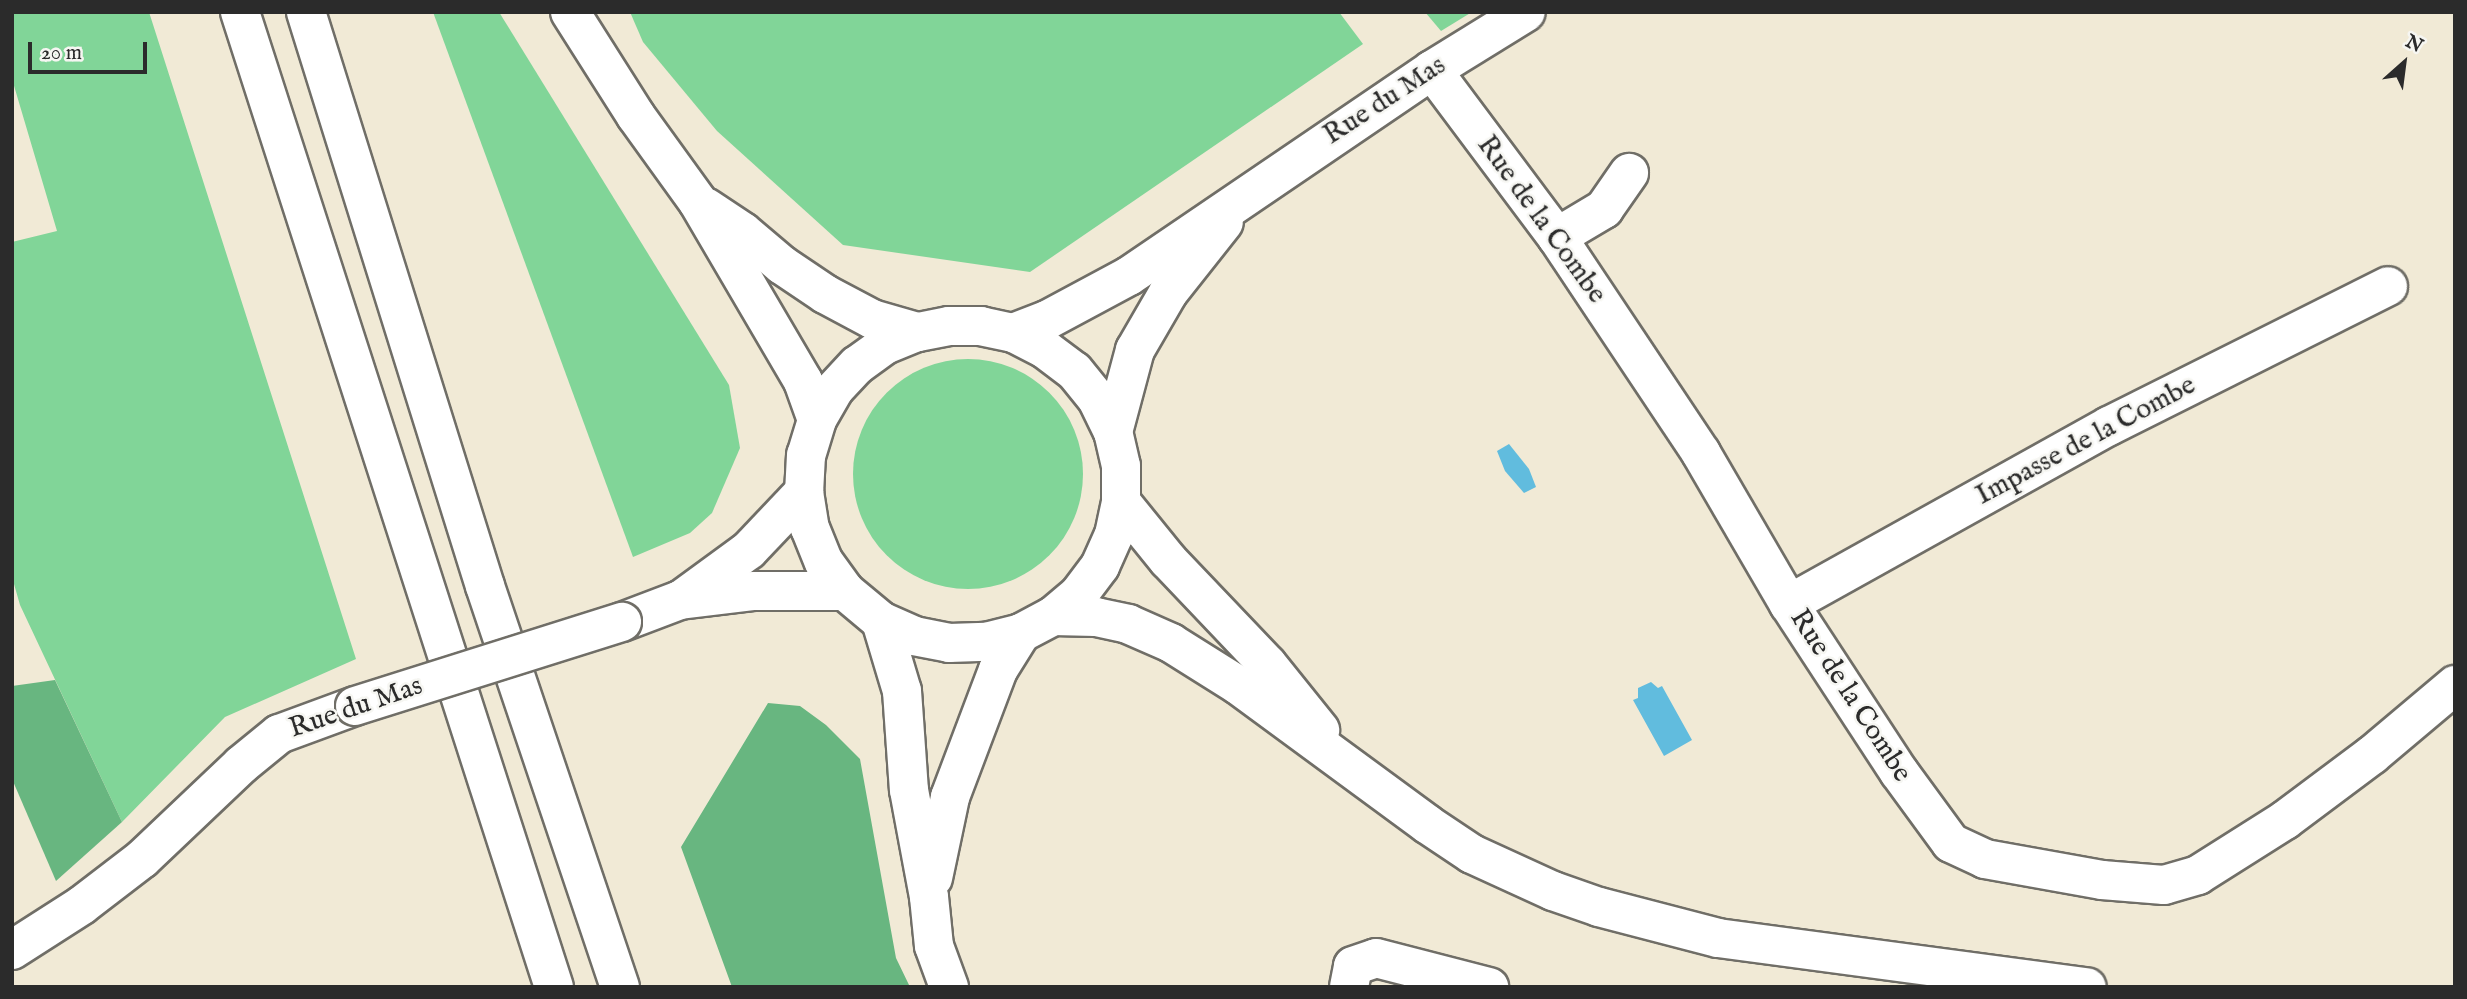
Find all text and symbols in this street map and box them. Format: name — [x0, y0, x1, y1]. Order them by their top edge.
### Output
scale bar — [32, 28, 150, 72]
north arrow — [2369, 28, 2439, 98]
text: N — [2401, 30, 2427, 59]
text: 20 m — [41, 40, 82, 67]
street label: Rue du Mas — [1318, 49, 1452, 153]
street label: Rue de la Combe — [1469, 130, 1613, 310]
street label: Impasse de la Combe — [1970, 369, 2202, 513]
street label: Rue de la Combe — [1782, 603, 1918, 789]
street label: Rue du Mas — [285, 670, 427, 746]

